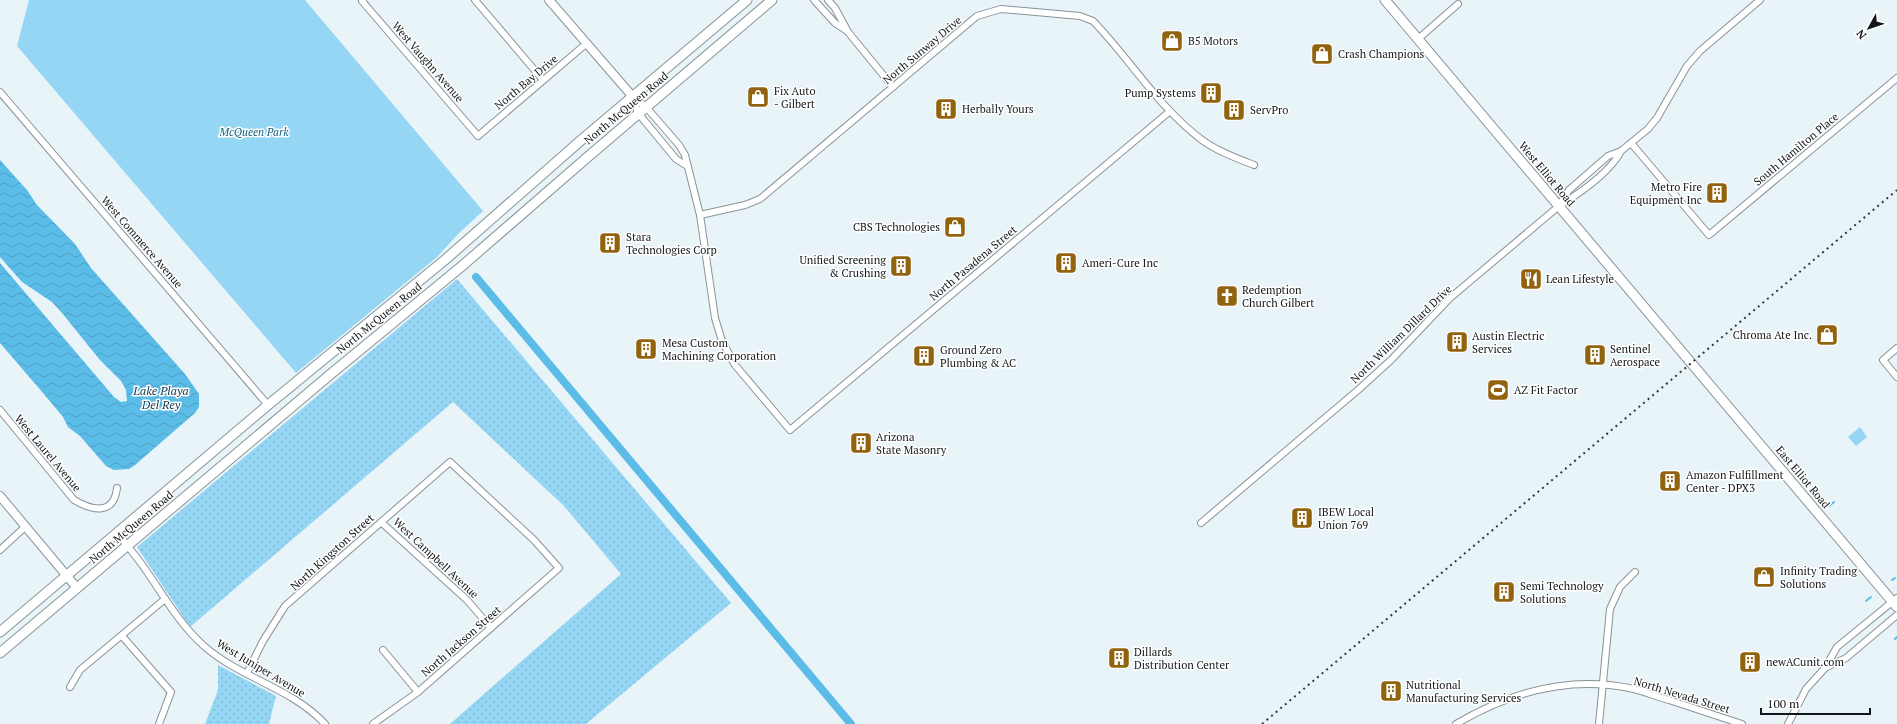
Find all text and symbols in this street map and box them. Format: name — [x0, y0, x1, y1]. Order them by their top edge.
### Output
north arrow — [1849, 8, 1889, 48]
street label: North Sunway Drive — [880, 13, 965, 87]
street label: West Vaughn Avenue — [389, 19, 467, 105]
text: N — [1853, 26, 1869, 42]
shop icon: B5 Motors — [1159, 28, 1185, 54]
place label: B5 Motors — [1188, 34, 1238, 48]
shop icon: Crash Champions — [1309, 41, 1335, 67]
place label: Crash Champions — [1338, 47, 1424, 61]
street label: North Bay Drive — [491, 51, 561, 113]
street label: North McQueen Road — [581, 69, 671, 147]
building icon: Pump Systems — [1198, 80, 1224, 106]
shop icon: Fix Auto - Gilbert — [745, 84, 771, 110]
place label: Fix Auto - Gilbert — [774, 84, 815, 111]
place label: Pump Systems — [1125, 86, 1196, 100]
building icon: Herbally Yours — [933, 96, 959, 122]
building icon: ServPro — [1221, 97, 1247, 123]
place label: Herbally Yours — [962, 102, 1034, 116]
place label: ServPro — [1250, 103, 1288, 117]
street label: South Hamilton Place — [1751, 109, 1842, 189]
park label: McQueen Park — [219, 125, 289, 139]
street label: West Elliot Road — [1516, 139, 1578, 209]
place label: Metro Fire Equipment Inc — [1630, 180, 1702, 207]
building icon: Metro Fire Equipment Inc — [1704, 180, 1730, 206]
street label: West Commerce Avenue — [98, 193, 186, 291]
shop icon: CBS Technologies — [942, 214, 968, 240]
place label: CBS Technologies — [853, 220, 940, 234]
street label: North Pasadena Street — [926, 222, 1020, 304]
building icon: Stara Technologies Corp — [597, 230, 623, 256]
place label: Stara Technologies Corp — [626, 230, 717, 257]
building icon: Ameri-Cure Inc — [1053, 250, 1079, 276]
place label: Unified Screening & Crushing — [799, 253, 886, 280]
building icon: Unified Screening & Crushing — [888, 253, 914, 279]
place label: Ameri-Cure Inc — [1082, 256, 1158, 270]
restaurant icon: Lean Lifestyle — [1518, 266, 1544, 292]
place label: Lean Lifestyle — [1546, 272, 1614, 286]
street label: North McQueen Road — [334, 279, 424, 357]
street label: North William Dillard Drive — [1347, 282, 1455, 386]
church icon: Redemption Church Gilbert — [1214, 283, 1240, 309]
place label: Redemption Church Gilbert — [1242, 283, 1314, 310]
shop icon: Chroma Ate Inc. — [1814, 322, 1840, 348]
place label: Chroma Ate Inc. — [1733, 328, 1812, 342]
building icon: Austin Electric Services — [1444, 329, 1470, 355]
place label: Austin Electric Services — [1472, 329, 1544, 356]
building icon: Mesa Custom Machining Corporation — [633, 336, 659, 362]
place label: Mesa Custom Machining Corporation — [662, 336, 777, 363]
building icon: Sentinel Aerospace — [1582, 342, 1608, 368]
place label: Sentinel Aerospace — [1610, 342, 1660, 369]
building icon: Ground Zero Plumbing & AC — [911, 343, 937, 369]
place label: Ground Zero Plumbing & AC — [940, 343, 1016, 370]
sports icon: AZ Fit Factor — [1485, 377, 1511, 403]
water label: Lake Playa Del Rey — [132, 383, 189, 412]
place label: AZ Fit Factor — [1514, 383, 1579, 397]
street label: West Laurel Avenue — [12, 412, 85, 495]
building icon: Arizona State Masonry — [848, 430, 874, 456]
place label: Arizona State Masonry — [876, 430, 947, 457]
street label: East Elliot Road — [1773, 443, 1833, 511]
building icon: Amazon Fulfillment Center - DPX3 — [1657, 468, 1683, 494]
place label: Amazon Fulfillment Center - DPX3 — [1686, 468, 1784, 495]
street label: North McQueen Road — [86, 488, 176, 566]
building icon: IBEW Local Union 769 — [1289, 505, 1315, 531]
place label: IBEW Local Union 769 — [1318, 505, 1374, 532]
street label: North Kingston Street — [287, 511, 377, 593]
street label: West Campbell Avenue — [390, 515, 482, 601]
shop icon: Infinity Trading Solutions — [1751, 564, 1777, 590]
place label: Infinity Trading Solutions — [1780, 564, 1857, 591]
building icon: Semi Technology Solutions — [1491, 579, 1517, 605]
place label: Semi Technology Solutions — [1520, 579, 1604, 606]
street label: North Jackson Street — [418, 603, 504, 679]
street label: West Juniper Avenue — [214, 636, 308, 700]
building icon: Dillards Distribution Center — [1106, 645, 1132, 671]
place label: Dillards Distribution Center — [1134, 645, 1230, 672]
building icon: newACunit.com — [1737, 649, 1763, 675]
place label: newACunit.com — [1766, 655, 1844, 669]
street label: North Nevada Street — [1632, 674, 1732, 716]
building icon: Nutritional Manufacturing Services — [1378, 678, 1404, 704]
place label: Nutritional Manufacturing Services — [1406, 678, 1521, 705]
scale bar — [1761, 690, 1870, 716]
text: 100 m — [1767, 696, 1800, 711]

